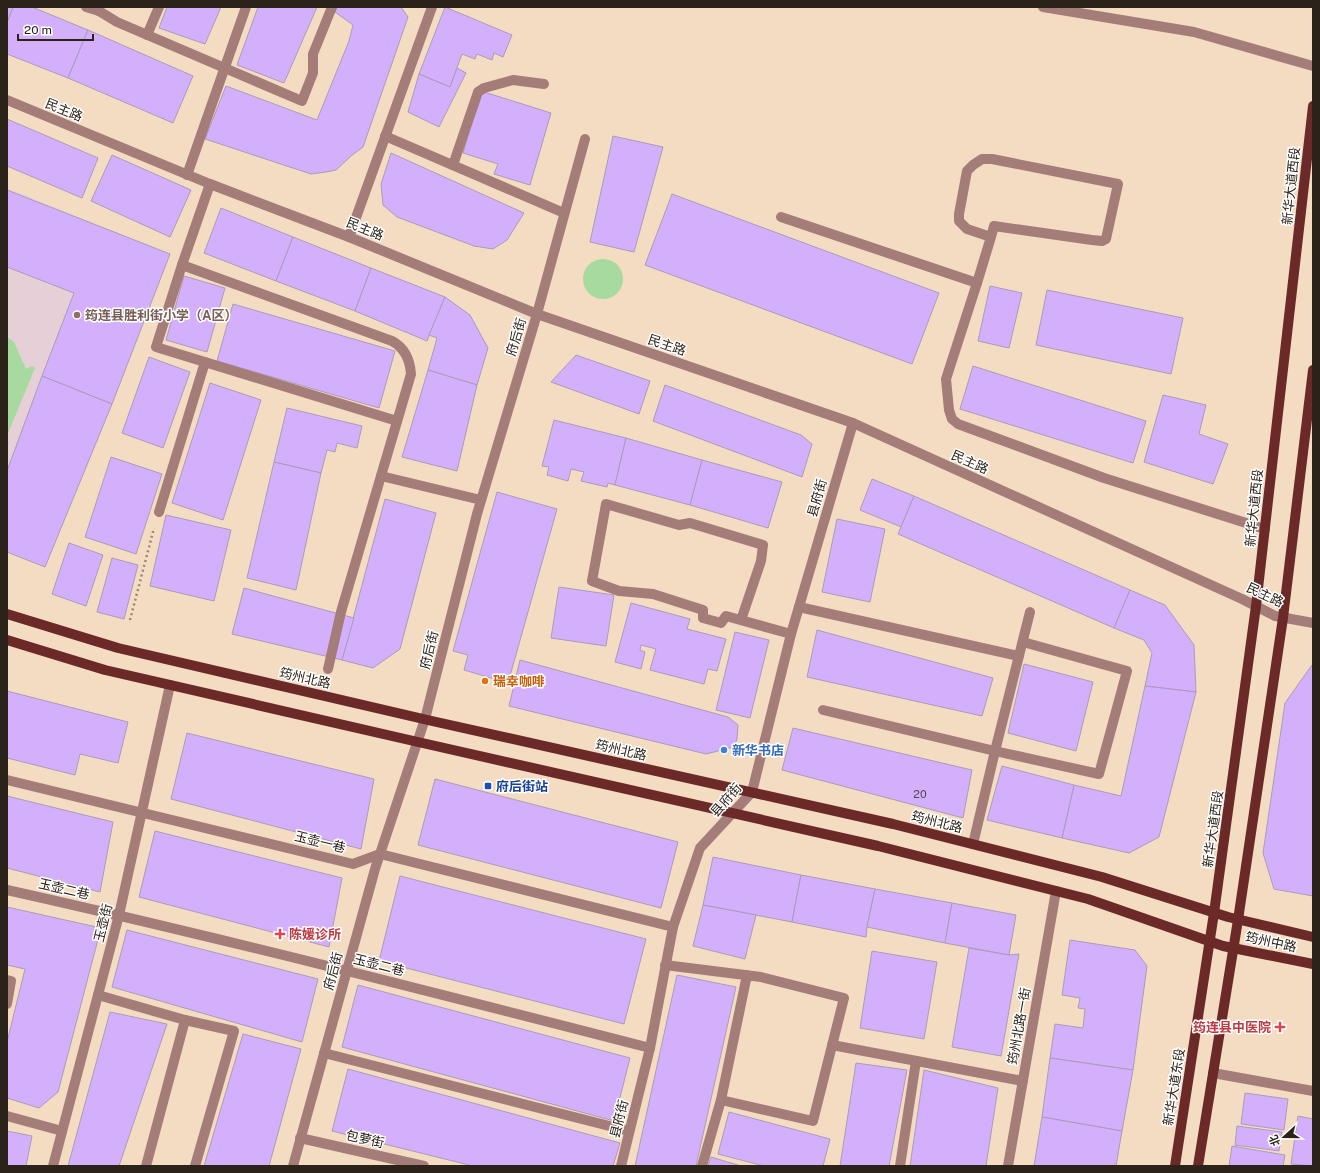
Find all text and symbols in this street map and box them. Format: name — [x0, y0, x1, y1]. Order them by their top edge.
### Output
scale bar — [18, 16, 93, 42]
text: 20 m — [24, 23, 52, 37]
street label: 民主路 — [43, 96, 85, 124]
street label: 新华大道西段 — [1279, 146, 1303, 226]
street label: 民主路 — [344, 215, 386, 243]
place label: 筠连县胜利街小学（A区） — [85, 308, 237, 323]
marker: 筠连县胜利街小学（A区） — [72, 310, 82, 320]
street label: 府后街 — [503, 316, 529, 358]
street label: 民主路 — [646, 332, 688, 358]
street label: 民主路 — [949, 447, 991, 477]
street label: 新华大道西段 — [1242, 468, 1266, 548]
street label: 县府街 — [804, 477, 830, 519]
street label: 民主路 — [1244, 580, 1286, 610]
street label: 府后街 — [417, 629, 441, 671]
street label: 筠州北路 — [278, 665, 332, 691]
place label: 瑞幸咖啡 — [493, 674, 545, 689]
marker: 瑞幸咖啡 — [480, 676, 490, 686]
street label: 筠州北路 — [594, 737, 648, 763]
place label: 新华书店 — [732, 743, 784, 758]
marker: 新华书店 — [719, 745, 729, 755]
place label: 府后街站 — [496, 779, 548, 794]
street label: 县府街 — [708, 780, 744, 820]
marker: 府后街站 — [483, 781, 493, 791]
house number: 20 — [913, 788, 927, 800]
street label: 新华大道西段 — [1200, 789, 1226, 869]
street label: 筠州北路 — [910, 808, 964, 836]
street label: 玉壶一巷 — [293, 828, 347, 856]
street label: 玉壶二巷 — [37, 876, 91, 902]
street label: 玉壶街 — [91, 902, 115, 944]
place label: 陈媛诊所 — [289, 927, 341, 942]
marker: 陈媛诊所 — [274, 928, 286, 940]
street label: 筠州中路 — [1244, 929, 1298, 955]
street label: 府后街 — [321, 950, 345, 992]
street label: 玉壶二巷 — [352, 951, 406, 979]
street label: 筠州北路一街 — [1005, 986, 1033, 1066]
place label: 筠连县中医院 — [1193, 1020, 1271, 1035]
marker: 筠连县中医院 — [1274, 1021, 1286, 1033]
street label: 新华大道东段 — [1160, 1047, 1188, 1127]
street label: 县府街 — [607, 1098, 631, 1140]
north arrow — [1264, 1117, 1304, 1157]
street label: 包萝街 — [344, 1127, 386, 1151]
text: 北 — [1267, 1133, 1282, 1148]

